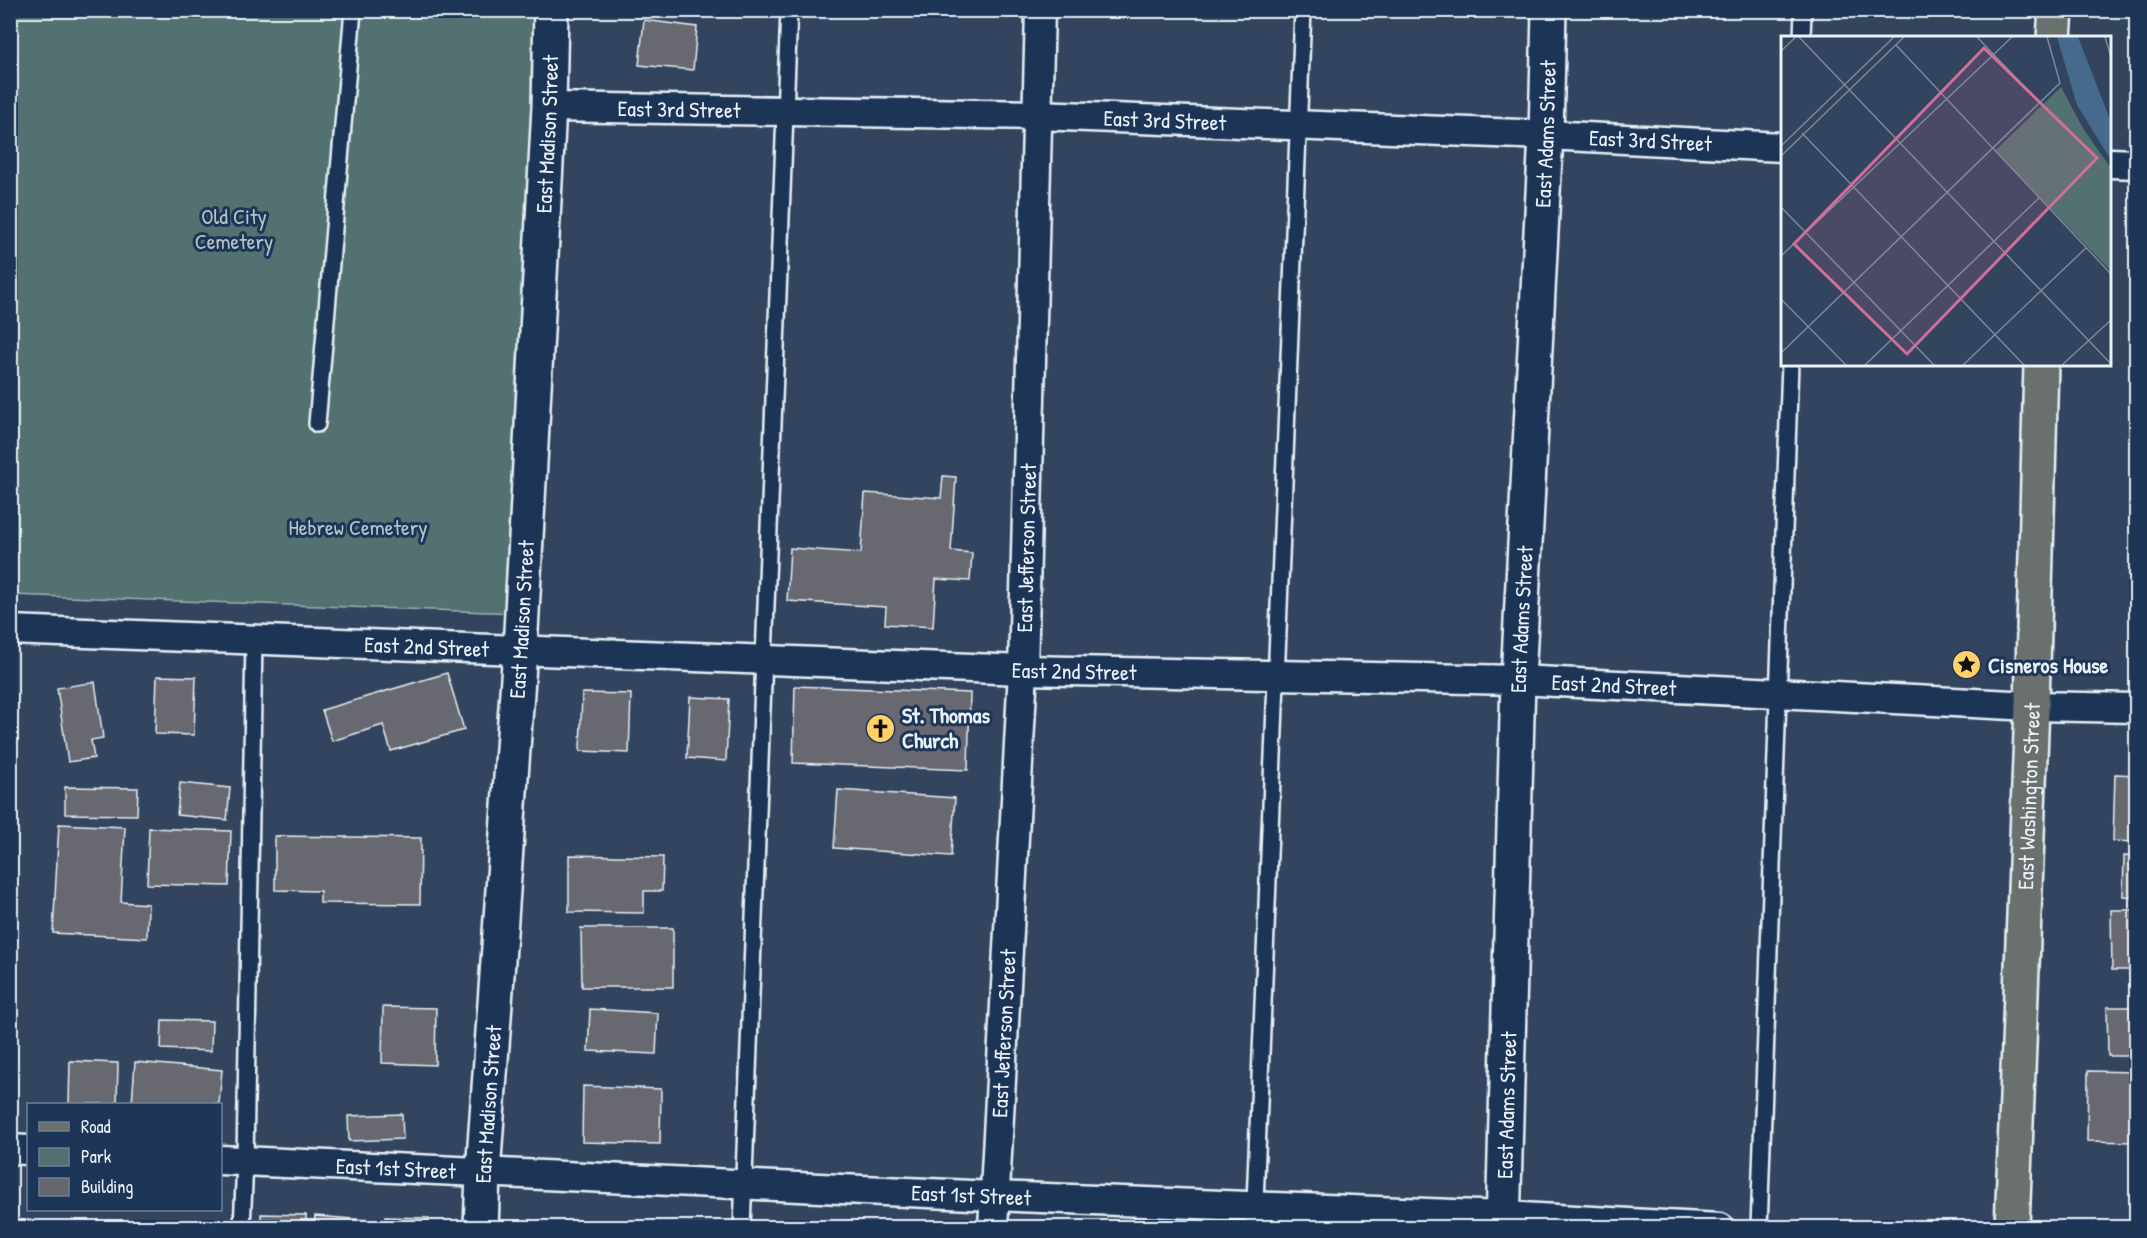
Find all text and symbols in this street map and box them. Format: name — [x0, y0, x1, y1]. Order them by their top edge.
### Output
inset map — [1781, 36, 2111, 366]
street label: East Madison Street — [528, 54, 565, 214]
street label: East Adams Street — [1527, 60, 1563, 208]
street label: East 3rd Street — [617, 93, 741, 125]
street label: East 3rd Street — [1103, 103, 1227, 137]
street label: East 3rd Street — [1588, 122, 1713, 158]
park label: Old City Cemetery — [195, 201, 273, 256]
street label: East Jefferson Street — [1009, 463, 1043, 633]
park label: Hebrew Cemetery — [288, 512, 428, 542]
street label: East Madison Street — [502, 539, 541, 699]
street label: East Adams Street — [1503, 545, 1540, 693]
street label: East 2nd Street — [364, 629, 490, 664]
place icon: Cisneros House — [1951, 649, 1983, 681]
place label: Cisneros House — [1988, 650, 2108, 680]
street label: East 2nd Street — [1011, 655, 1137, 687]
street label: East 2nd Street — [1551, 667, 1677, 703]
place label: St. Thomas Church — [902, 700, 990, 755]
street label: East Washington Street — [2010, 702, 2047, 890]
church icon: St. Thomas Church — [865, 712, 897, 744]
street label: East Jefferson Street — [984, 948, 1023, 1118]
street label: East Madison Street — [468, 1024, 508, 1184]
street label: East Adams Street — [1489, 1031, 1523, 1179]
legend — [27, 1103, 222, 1211]
text: Road — [81, 1114, 111, 1139]
text: Park — [81, 1144, 112, 1169]
street label: East 1st Street — [335, 1150, 457, 1186]
text: Building — [81, 1174, 133, 1199]
street label: East 1st Street — [911, 1177, 1032, 1212]

